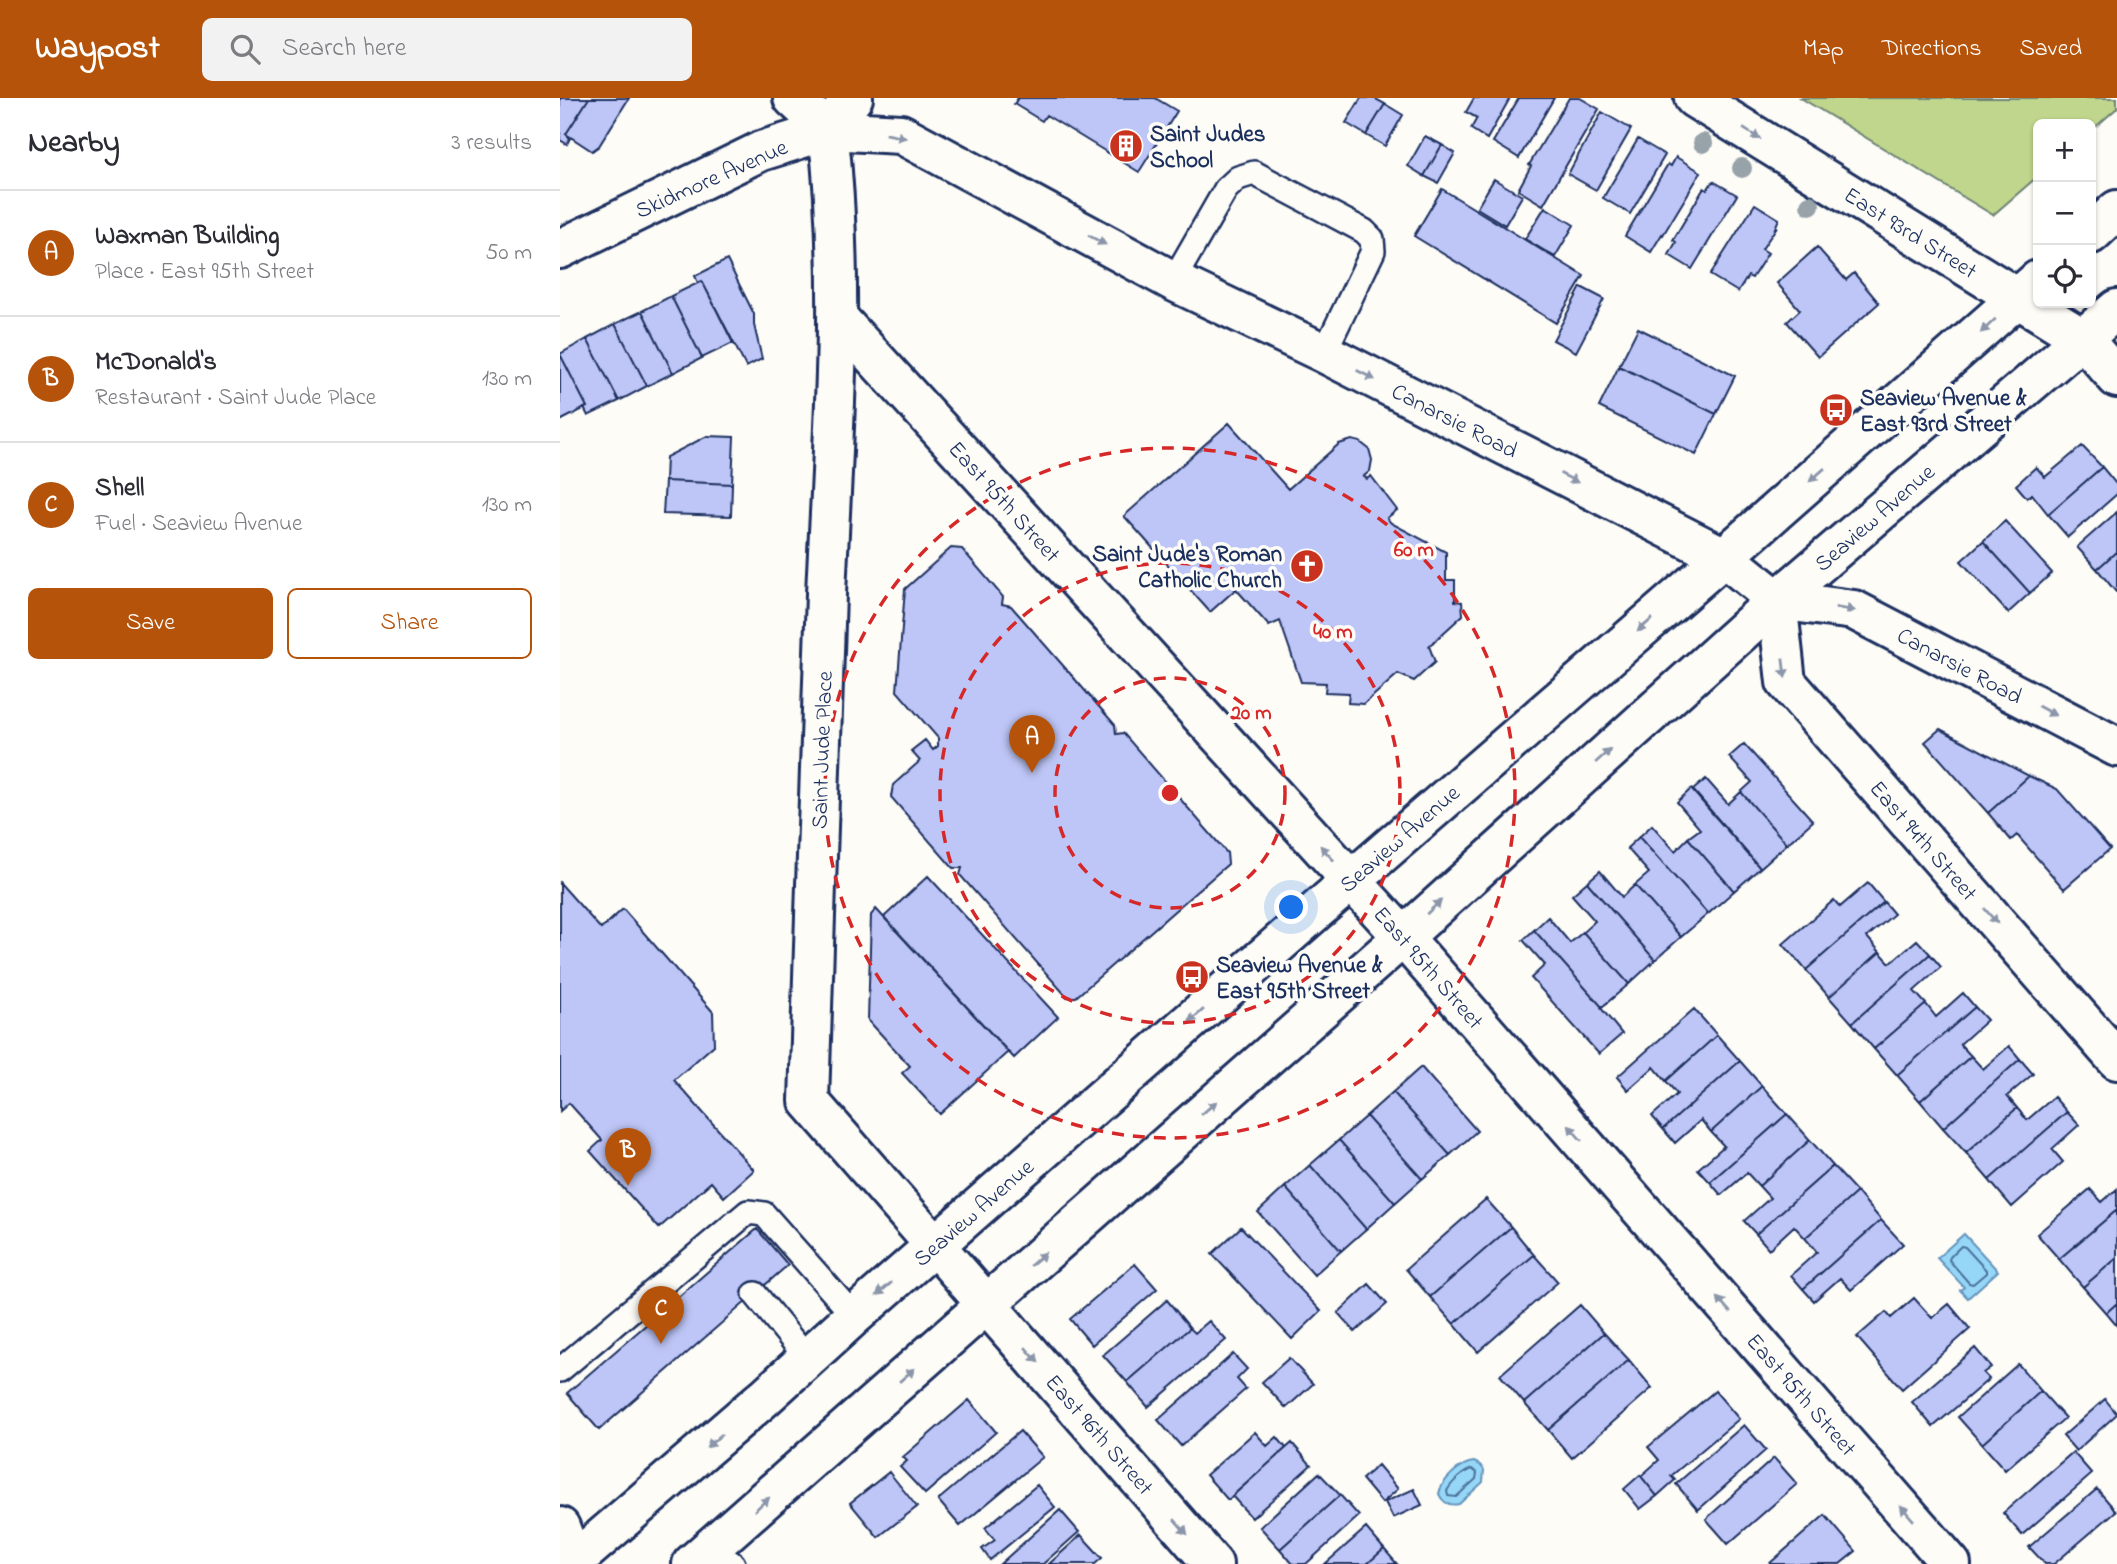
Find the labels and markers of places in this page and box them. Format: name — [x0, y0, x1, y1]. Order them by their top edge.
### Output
place label: Saint Judes School — [1150, 119, 1266, 178]
building icon: Saint Judes School — [1107, 127, 1145, 165]
place label: Seaview Avenue & East 93rd Street — [1860, 383, 2027, 442]
bus stop icon: Seaview Avenue & East 93rd Street — [1817, 391, 1855, 429]
place label: Saint Jude's Roman Catholic Church — [1092, 539, 1282, 598]
church icon: Saint Jude's Roman Catholic Church — [1288, 547, 1326, 585]
pin: A — [1009, 715, 1055, 773]
centre of rings — [1158, 781, 1182, 805]
place label: Seaview Avenue & East 95th Street — [1216, 950, 1383, 1009]
bus stop icon: Seaview Avenue & East 95th Street — [1173, 958, 1211, 996]
pin: B — [605, 1128, 651, 1186]
pin: C — [638, 1286, 684, 1344]

